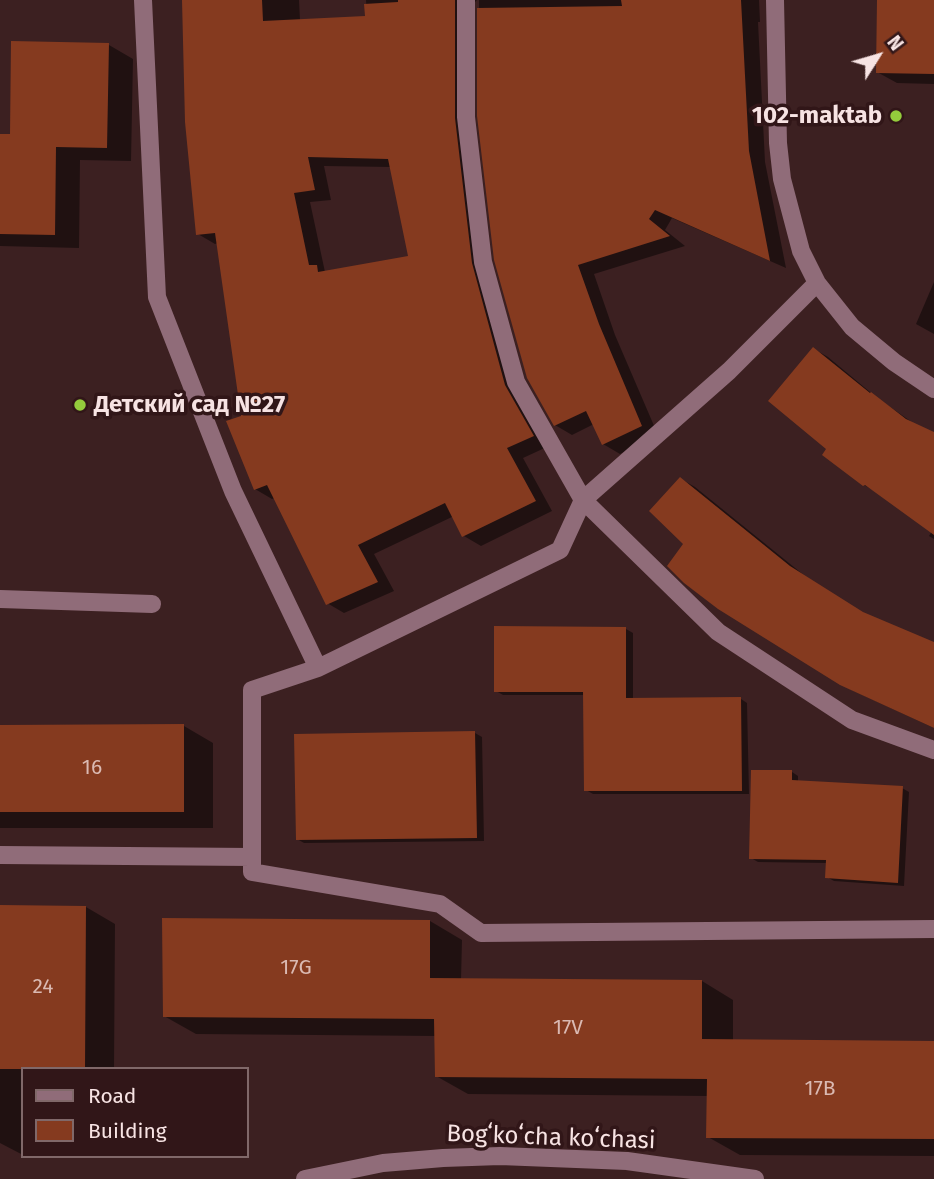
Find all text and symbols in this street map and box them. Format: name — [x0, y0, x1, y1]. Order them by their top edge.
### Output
north arrow — [843, 21, 913, 91]
text: N — [882, 31, 908, 55]
place label: 102-maktab — [752, 102, 882, 130]
marker: 102-maktab — [888, 108, 904, 124]
place label: Детский сад №27 — [94, 391, 285, 419]
marker: Детский сад №27 — [72, 397, 88, 413]
house number: 16 — [82, 755, 102, 781]
house number: 17G — [280, 955, 312, 981]
house number: 24 — [33, 974, 53, 1000]
house number: 17V — [553, 1015, 583, 1041]
legend — [21, 1067, 248, 1158]
house number: 17B — [804, 1076, 836, 1102]
text: Road — [88, 1083, 136, 1109]
text: Building — [88, 1118, 167, 1144]
street label: Bogʻkoʻcha koʻchasi — [446, 1120, 656, 1156]

